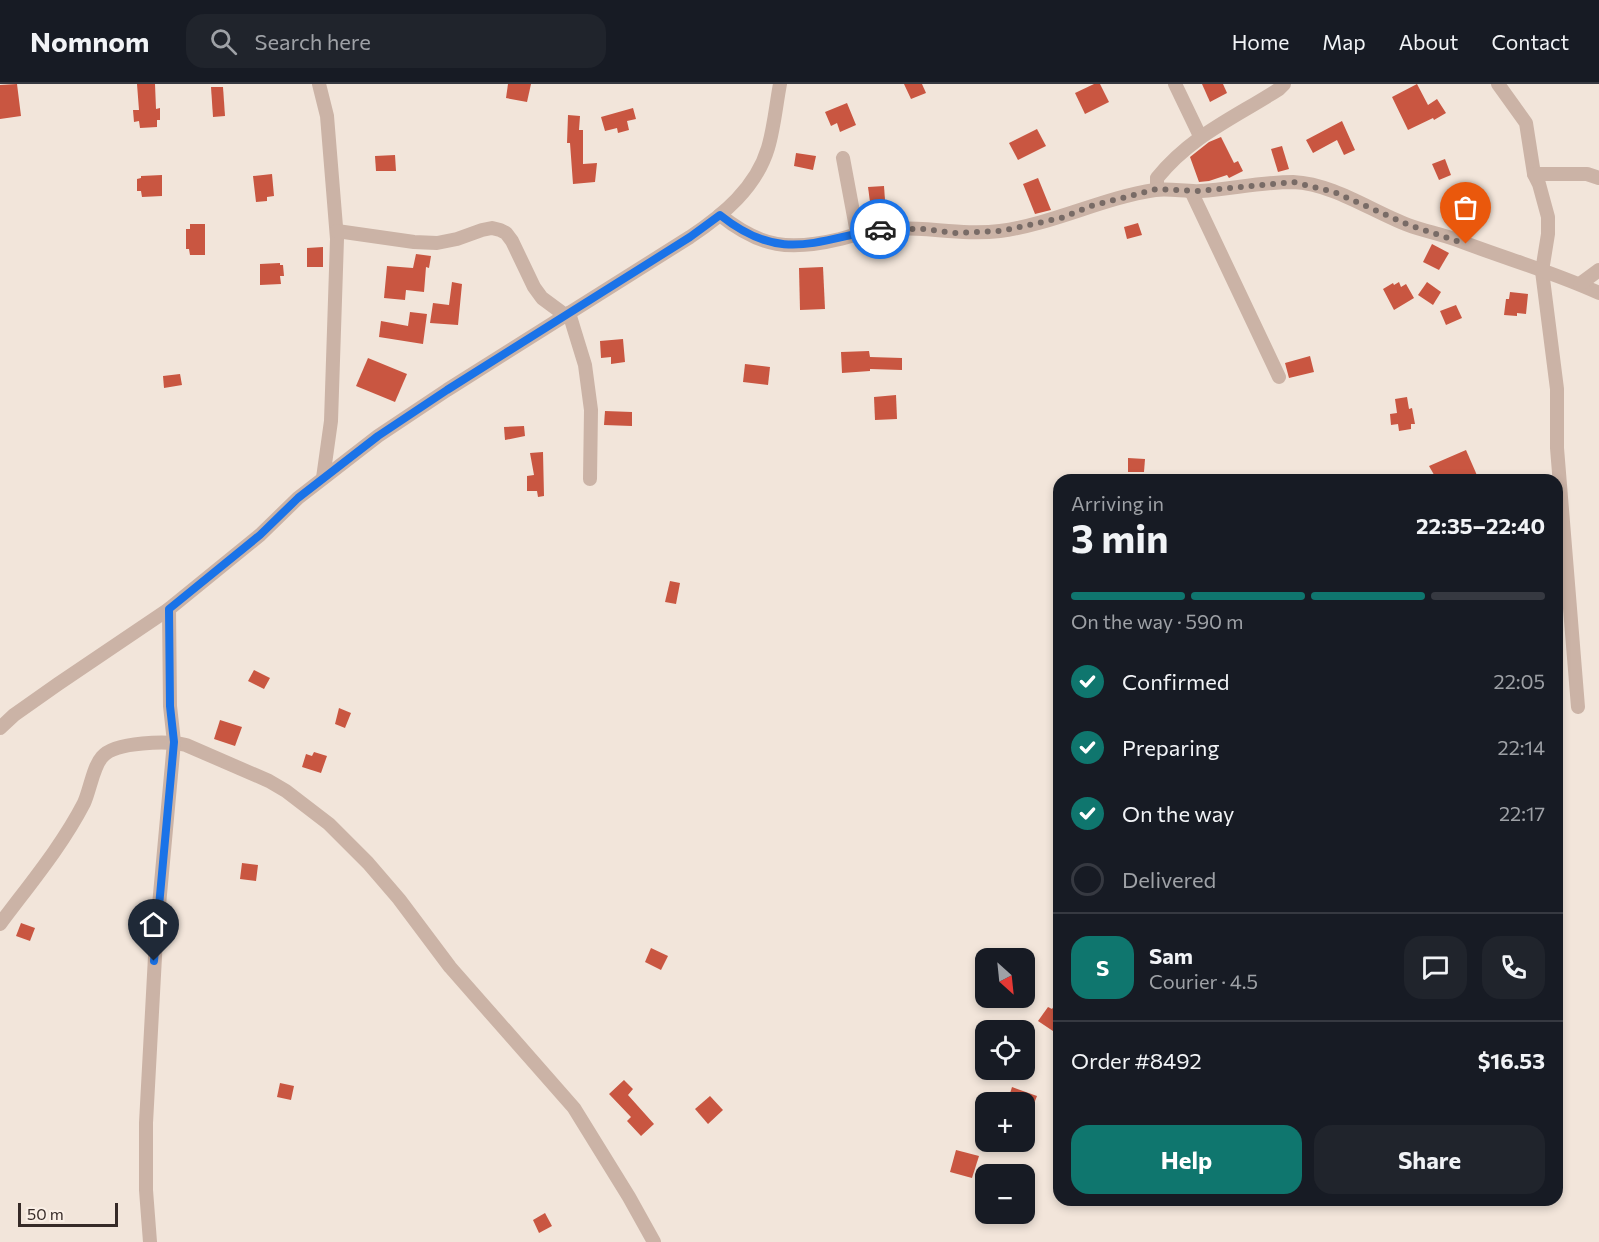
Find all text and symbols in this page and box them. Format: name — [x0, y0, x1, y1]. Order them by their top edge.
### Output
search box — [186, 14, 606, 68]
text: Nomnom — [30, 24, 150, 58]
icon: search — [207, 25, 240, 58]
text: Search here — [255, 28, 371, 55]
text: Home — [1232, 29, 1289, 54]
text: Map — [1322, 29, 1366, 54]
text: About — [1399, 29, 1458, 54]
text: Contact — [1491, 29, 1569, 54]
pin — [1440, 182, 1491, 244]
icon: bag — [1449, 191, 1482, 224]
courier — [850, 199, 910, 259]
icon: car — [864, 213, 897, 246]
text: Arriving in — [1071, 491, 1164, 515]
text: 22:35–22:40 — [1416, 512, 1545, 539]
text: 3 min — [1071, 513, 1169, 561]
text: On the way · 590 m — [1071, 609, 1243, 633]
icon: check — [1071, 665, 1104, 698]
text: Confirmed — [1122, 668, 1229, 695]
text: 22:05 — [1494, 669, 1545, 693]
icon: check — [1071, 731, 1104, 764]
text: Preparing — [1122, 734, 1219, 761]
text: 22:14 — [1498, 735, 1545, 759]
icon: check — [1071, 797, 1104, 830]
text: On the way — [1122, 800, 1234, 827]
text: 22:17 — [1499, 801, 1545, 825]
text: Delivered — [1122, 866, 1216, 893]
pin — [128, 899, 179, 961]
icon: home — [137, 908, 170, 941]
button: chat — [1404, 936, 1467, 999]
button: phone — [1482, 936, 1545, 999]
text: Sam — [1149, 942, 1193, 969]
north arrow — [975, 948, 1035, 1008]
map controls — [975, 948, 1035, 1224]
text: S — [1096, 954, 1109, 981]
text: Courier · 4.5 — [1149, 969, 1258, 993]
button: locate — [975, 1020, 1035, 1080]
text: Order #8492 — [1071, 1047, 1202, 1074]
text: $16.53 — [1478, 1047, 1545, 1074]
button: + — [975, 1092, 1035, 1152]
button: Help — [1071, 1125, 1302, 1194]
button: Share — [1314, 1125, 1545, 1194]
button: − — [975, 1164, 1035, 1224]
scale bar — [18, 1200, 118, 1228]
text: 50 m — [27, 1204, 64, 1223]

